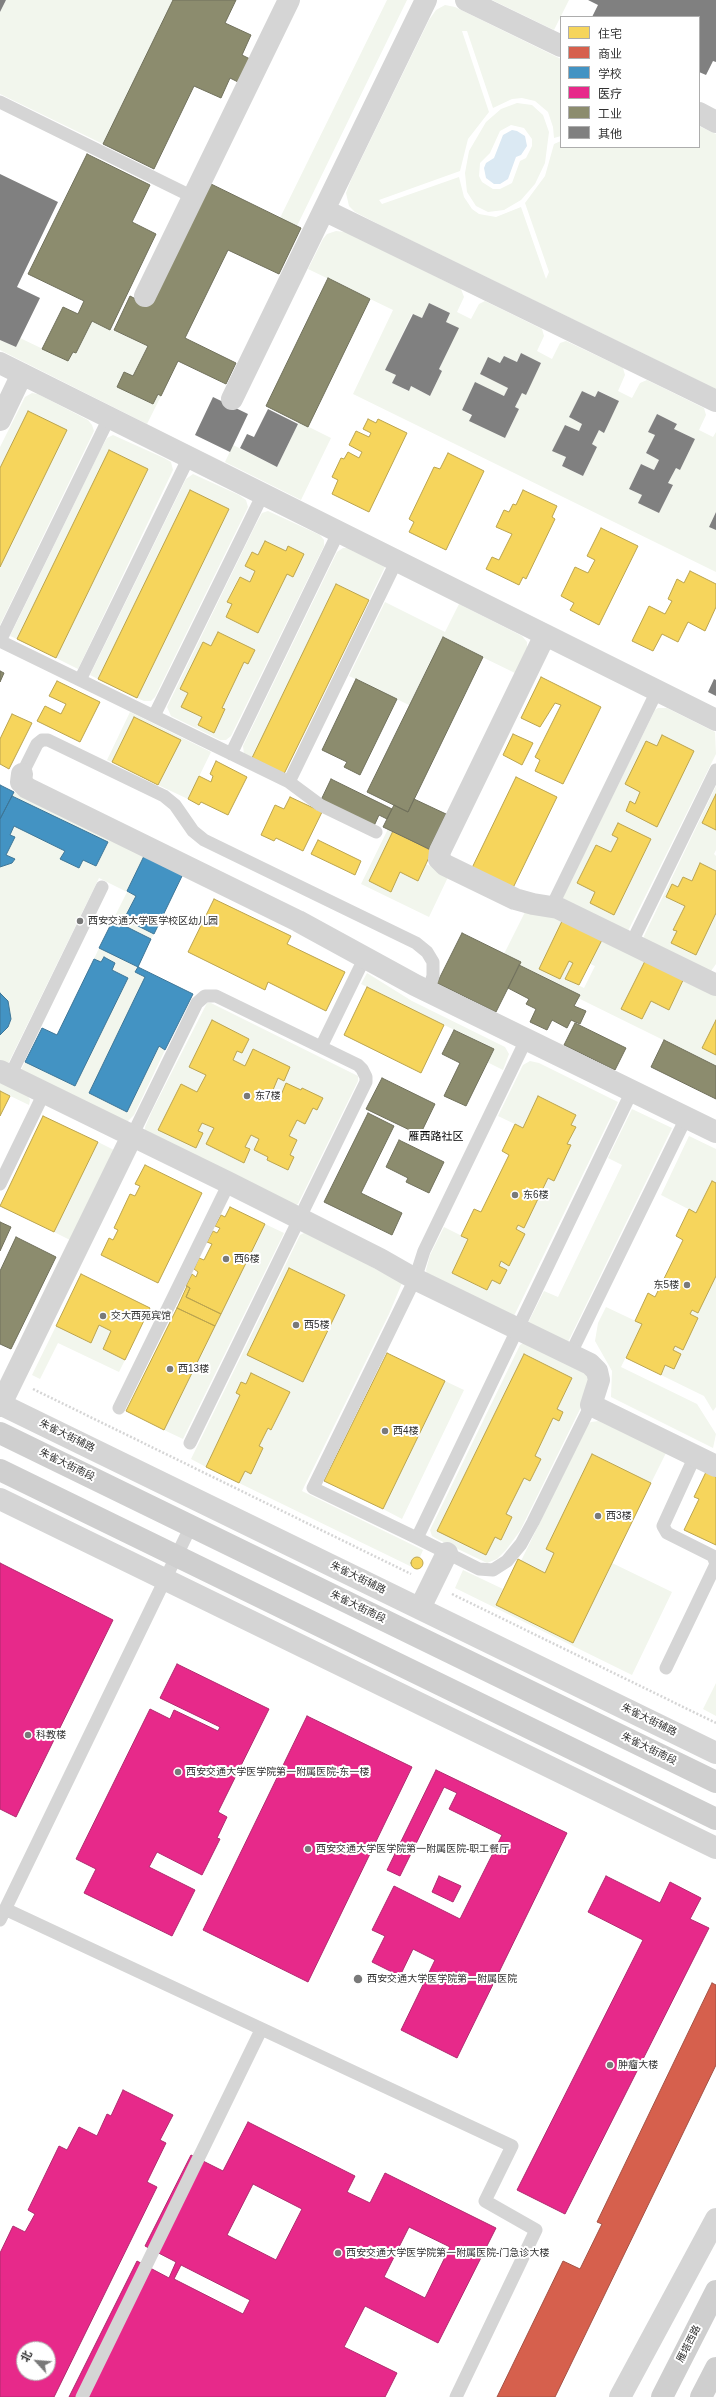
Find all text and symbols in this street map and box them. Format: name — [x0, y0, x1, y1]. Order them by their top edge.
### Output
legend — [560, 16, 700, 148]
text: 住宅 — [598, 27, 622, 41]
text: 商业 — [598, 47, 622, 61]
text: 学校 — [598, 67, 622, 81]
text: 医疗 — [598, 87, 622, 101]
text: 工业 — [598, 107, 622, 121]
text: 其他 — [598, 127, 622, 141]
place label: 西安交通大学医学校区幼儿园 — [88, 915, 218, 927]
marker: 西安交通大学医学校区幼儿园 — [75, 916, 85, 926]
place label: 东7楼 — [255, 1090, 281, 1102]
marker: 东7楼 — [242, 1091, 252, 1101]
district label: 雁西路社区 — [409, 1130, 463, 1144]
place label: 东6楼 — [523, 1189, 549, 1201]
marker: 东6楼 — [510, 1190, 520, 1200]
place label: 西6楼 — [234, 1253, 260, 1265]
marker: 西6楼 — [221, 1254, 231, 1264]
place label: 东5楼 — [653, 1279, 679, 1291]
marker: 东5楼 — [682, 1280, 692, 1290]
place label: 交大西苑宾馆 — [111, 1310, 171, 1322]
marker: 交大西苑宾馆 — [98, 1311, 108, 1321]
place label: 西5楼 — [304, 1319, 330, 1331]
marker: 西5楼 — [291, 1320, 301, 1330]
place label: 西13楼 — [178, 1363, 209, 1375]
marker: 西13楼 — [165, 1364, 175, 1374]
street label: 朱雀大街辅路 — [37, 1417, 97, 1455]
place label: 西4楼 — [393, 1425, 419, 1437]
marker: 西4楼 — [380, 1426, 390, 1436]
street label: 朱雀大街南段 — [37, 1446, 97, 1484]
place label: 西3楼 — [606, 1510, 632, 1522]
marker: 西3楼 — [593, 1511, 603, 1521]
street label: 朱雀大街辅路 — [328, 1559, 388, 1597]
street label: 朱雀大街南段 — [328, 1588, 388, 1626]
street label: 朱雀大街辅路 — [619, 1701, 679, 1739]
place label: 科教楼 — [36, 1729, 66, 1741]
marker: 科教楼 — [23, 1730, 33, 1740]
street label: 朱雀大街南段 — [619, 1730, 679, 1768]
place label: 西安交通大学医学院第一附属医院-东一楼 — [186, 1766, 369, 1778]
marker: 西安交通大学医学院第一附属医院-东一楼 — [173, 1767, 183, 1777]
place label: 西安交通大学医学院第一附属医院-职工餐厅 — [316, 1843, 509, 1855]
marker: 西安交通大学医学院第一附属医院-职工餐厅 — [303, 1844, 313, 1854]
marker: 西安交通大学医学院第一附属医院 — [352, 1973, 364, 1985]
place label: 西安交通大学医学院第一附属医院 — [367, 1973, 517, 1985]
place label: 肿瘤大楼 — [618, 2059, 658, 2071]
marker: 肿瘤大楼 — [605, 2060, 615, 2070]
place label: 西安交通大学医学院第一附属医院-门急诊大楼 — [346, 2247, 549, 2259]
marker: 西安交通大学医学院第一附属医院-门急诊大楼 — [333, 2248, 343, 2258]
street label: 雁塔西路 — [675, 2323, 703, 2365]
north arrow — [16, 2341, 56, 2381]
text: 北 — [18, 2349, 34, 2364]

